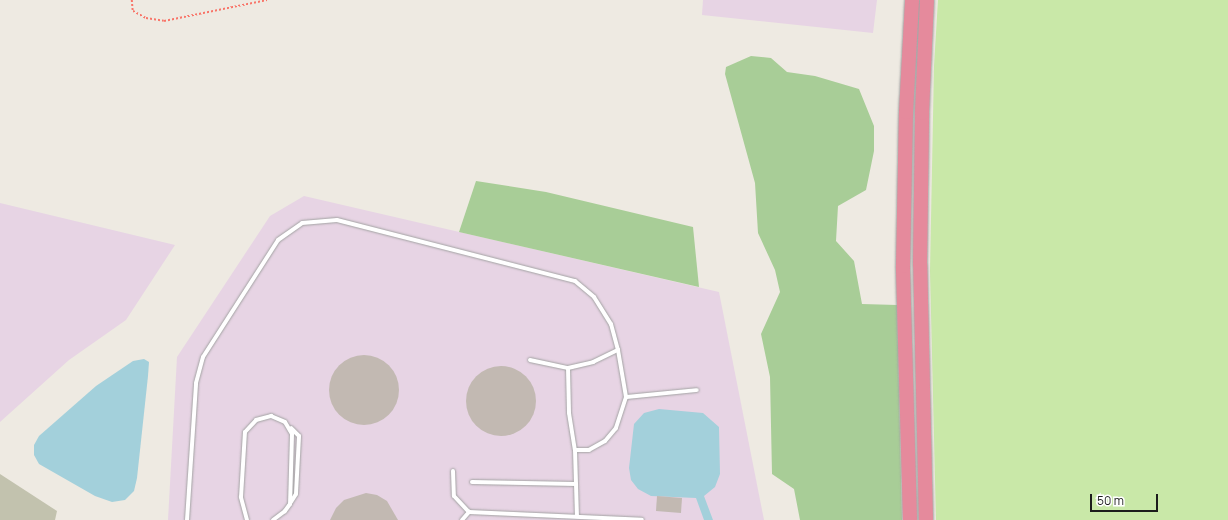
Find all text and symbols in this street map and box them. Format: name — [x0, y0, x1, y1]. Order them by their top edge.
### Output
scale bar — [1092, 486, 1160, 512]
text: 50 m — [1097, 492, 1124, 509]

